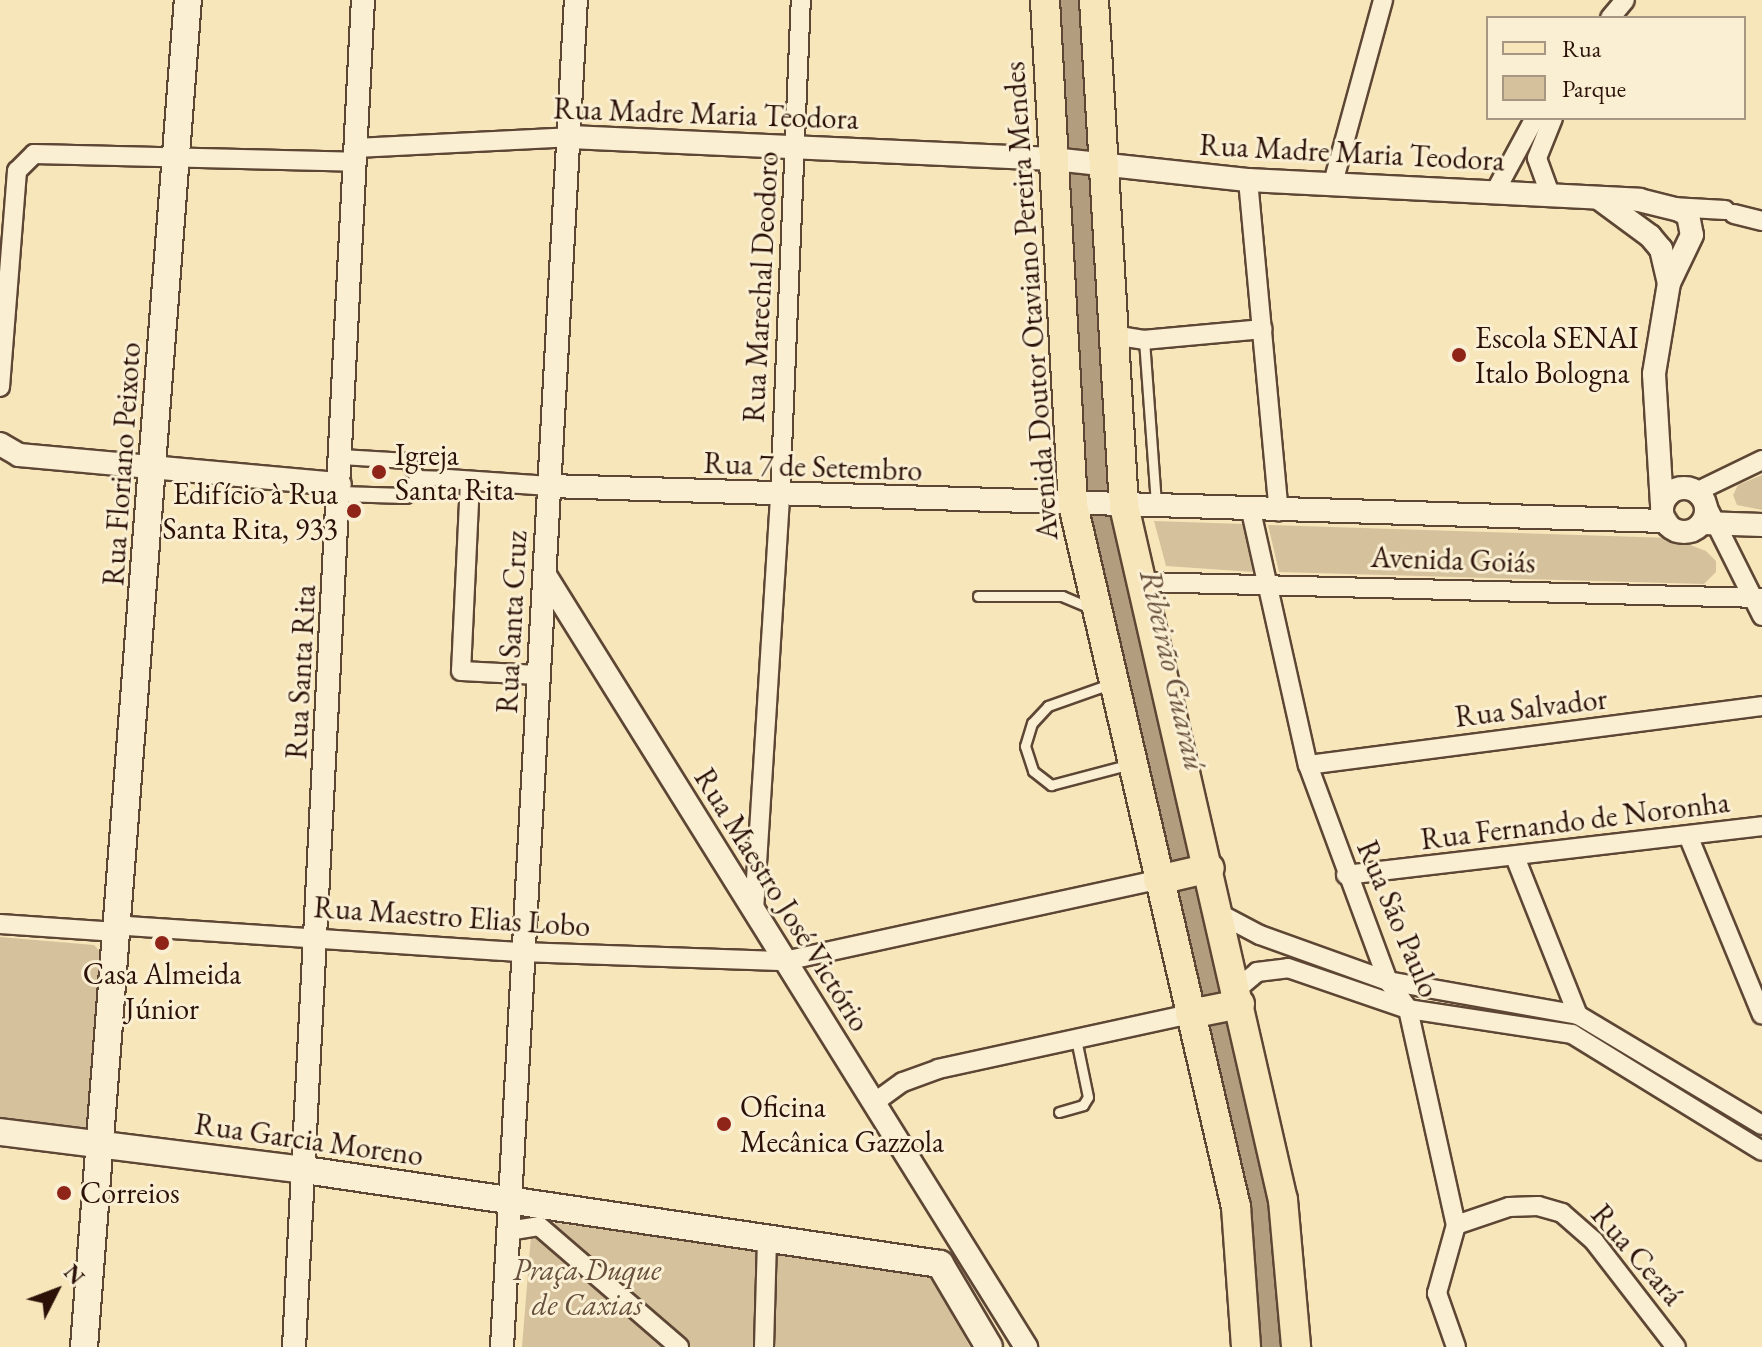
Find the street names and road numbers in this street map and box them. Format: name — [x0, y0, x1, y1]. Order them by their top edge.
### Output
street label: Avenida Doutor Otaviano Pereira Mendes — [996, 60, 1066, 542]
street label: Rua Madre Maria Teodora — [553, 91, 859, 137]
street label: Rua Madre Maria Teodora — [1199, 127, 1505, 179]
street label: Rua Marechal Deodoro — [736, 150, 786, 424]
street label: Rua Floriano Peixoto — [96, 341, 148, 587]
street label: Rua 7 de Setembro — [703, 445, 923, 489]
street label: Rua Santa Cruz — [489, 530, 535, 714]
street label: Avenida Goiás — [1370, 539, 1536, 581]
street label: Rua Santa Rita — [278, 584, 324, 760]
street label: Rua Salvador — [1453, 681, 1609, 735]
street label: Rua Maestro José Victório — [686, 762, 878, 1038]
street label: Rua Fernando de Noronha — [1419, 784, 1731, 858]
street label: Rua São Paulo — [1349, 835, 1447, 1003]
street label: Rua Maestro Elias Lobo — [313, 889, 591, 945]
street label: Rua Garcia Moreno — [192, 1106, 426, 1174]
street label: Rua Ceará — [1583, 1197, 1691, 1313]

